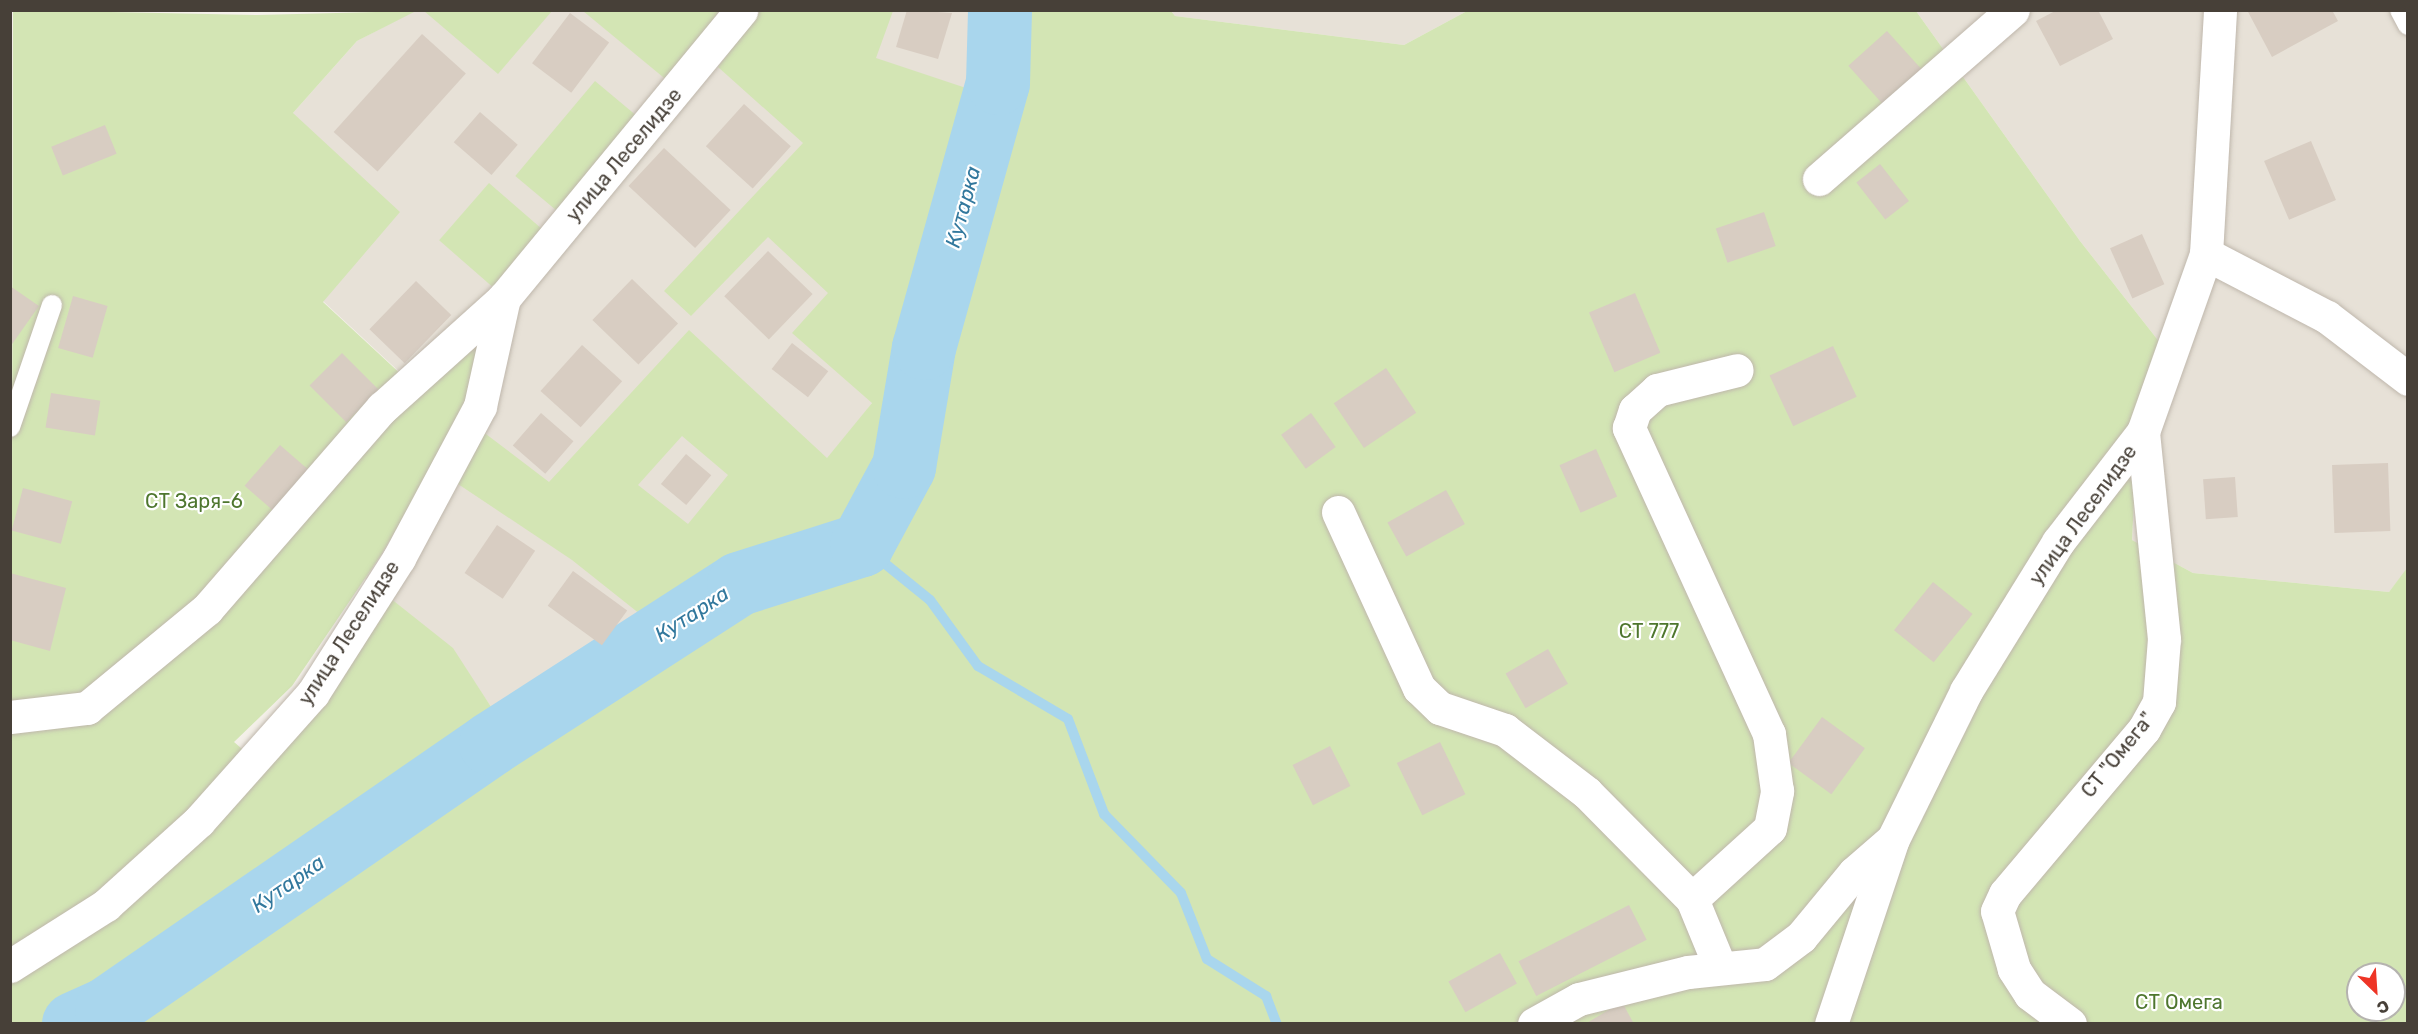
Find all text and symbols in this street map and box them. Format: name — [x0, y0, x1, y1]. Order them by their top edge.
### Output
street label: улица Леселидзе — [561, 83, 687, 227]
water label: Кутарка — [940, 164, 986, 250]
street label: улица Леселидзе — [2024, 440, 2142, 590]
park label: СТ Заря-6 — [145, 489, 243, 513]
street label: улица Леселидзе — [293, 556, 405, 710]
water label: Кутарка — [650, 581, 734, 647]
park label: СТ 777 — [1619, 619, 1679, 643]
street label: СТ "Омега" — [2076, 708, 2160, 802]
water label: Кутарка — [247, 850, 329, 918]
north arrow — [2346, 962, 2406, 1022]
park label: СТ Омега — [2135, 990, 2223, 1014]
text: С — [2374, 996, 2392, 1018]

